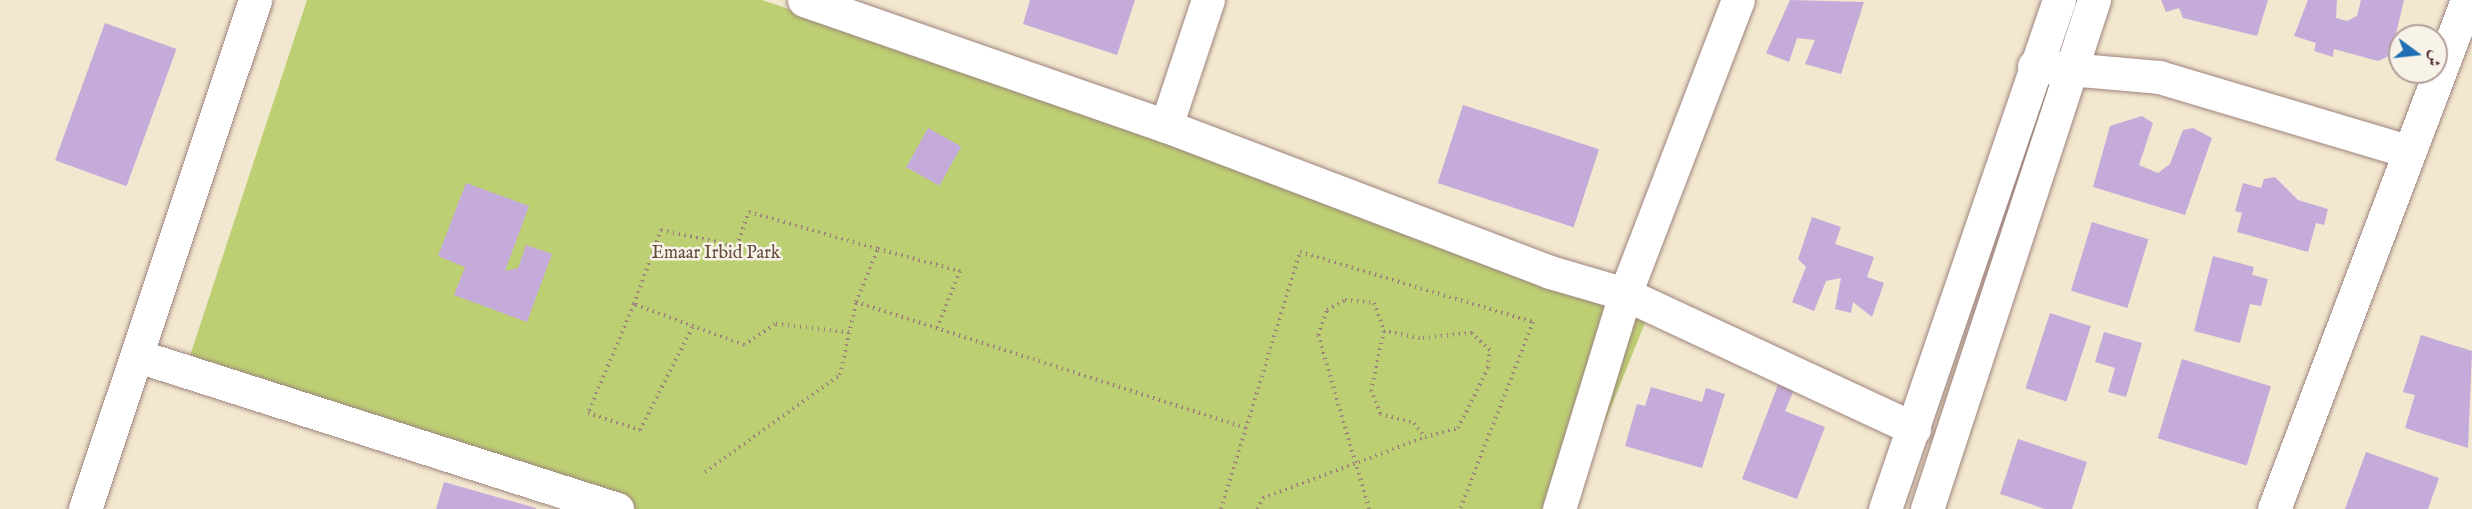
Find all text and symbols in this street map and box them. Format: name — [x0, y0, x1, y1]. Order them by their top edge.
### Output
north arrow — [2388, 24, 2448, 84]
text: ش — [2422, 48, 2445, 68]
park label: Emaar Irbid Park — [652, 243, 780, 265]

